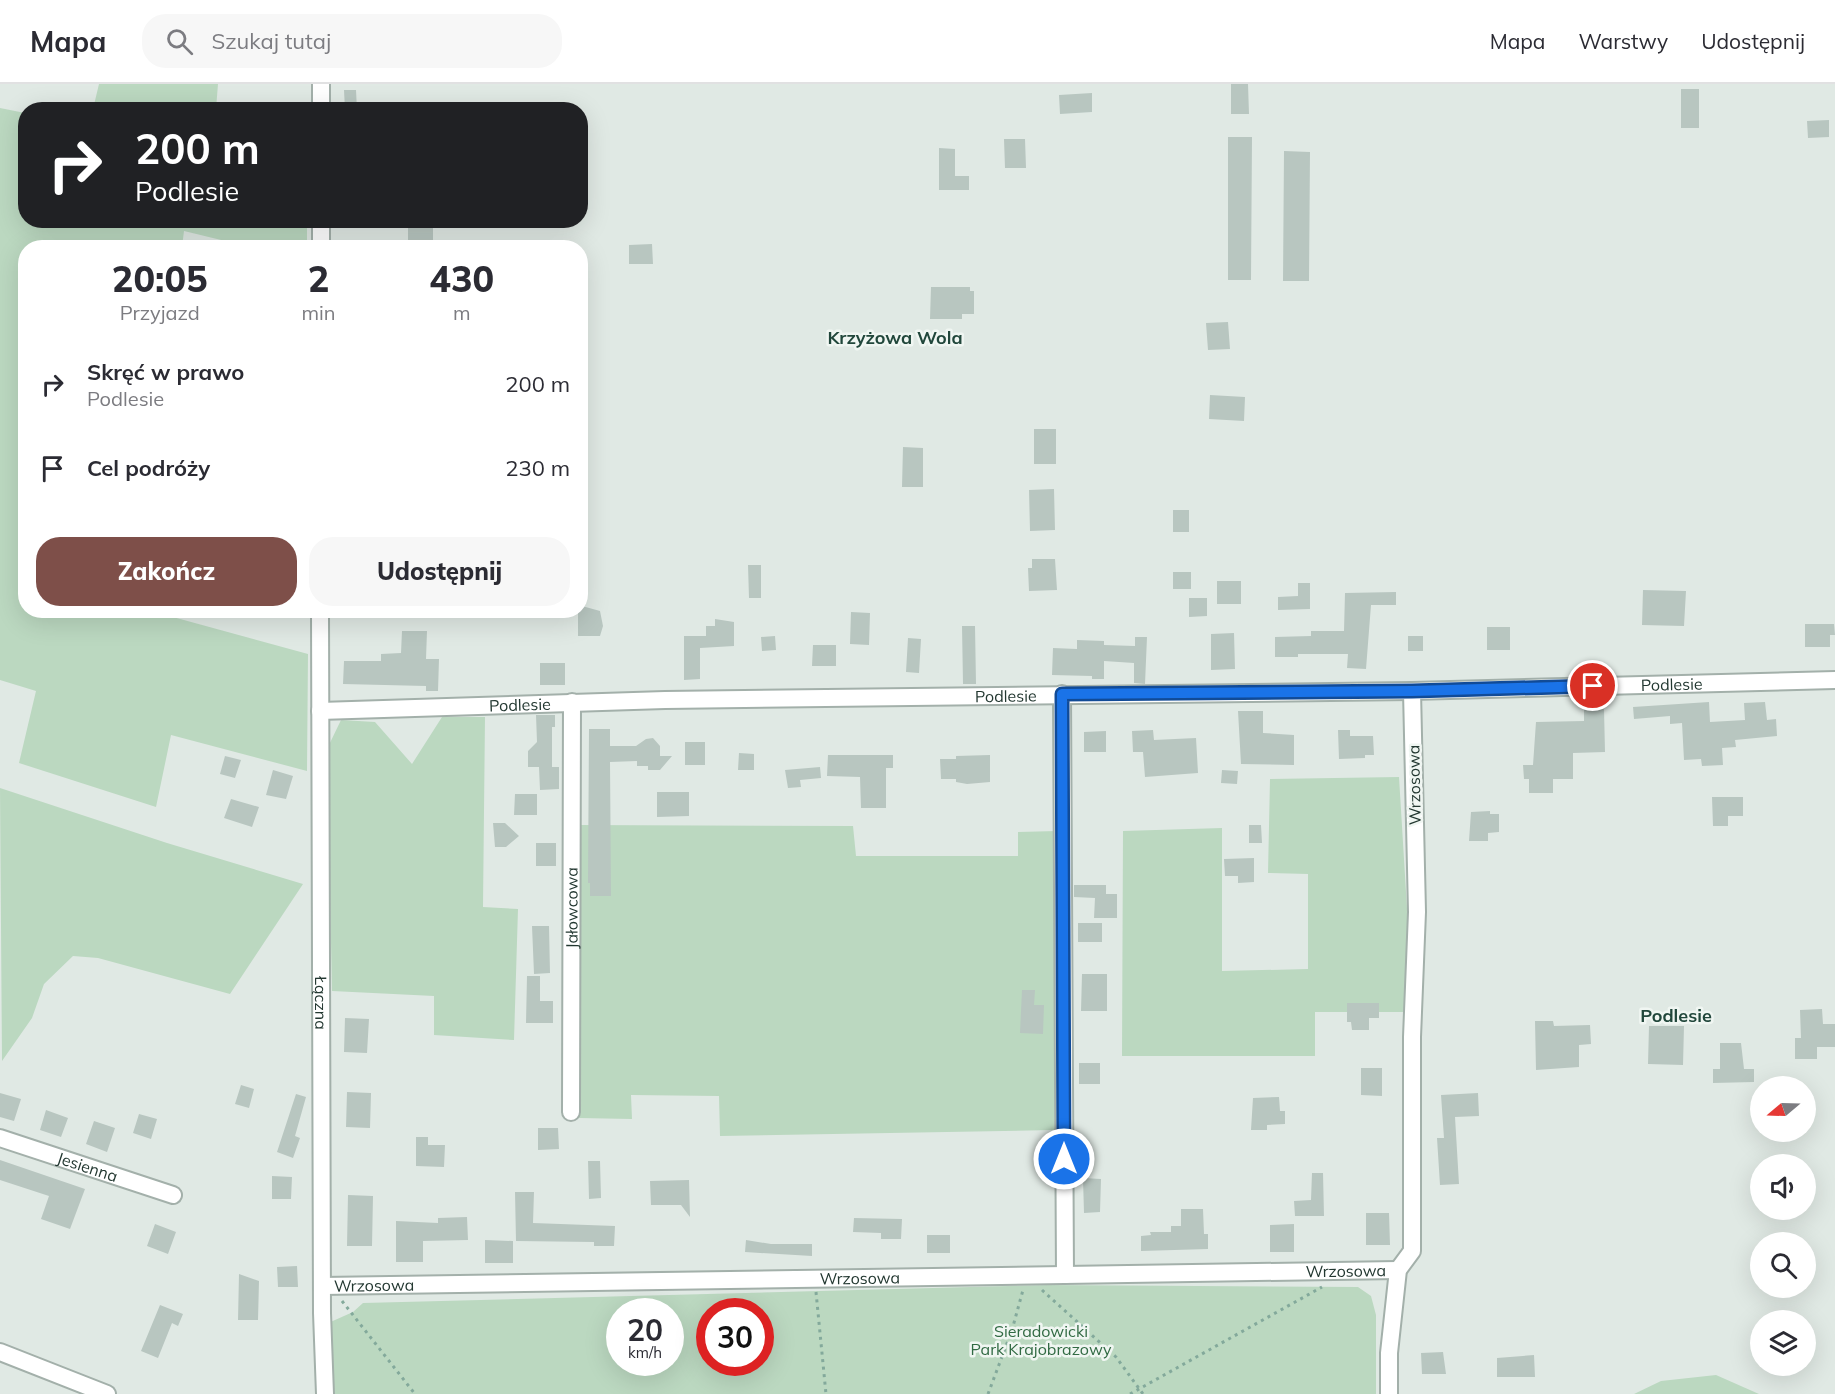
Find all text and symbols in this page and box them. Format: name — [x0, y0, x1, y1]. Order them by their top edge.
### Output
search box — [142, 14, 562, 68]
text: Mapa — [30, 24, 106, 59]
icon: search — [163, 25, 196, 58]
text: Szukaj tutaj — [211, 27, 331, 55]
text: Mapa — [1490, 28, 1545, 54]
text: Warstwy — [1578, 28, 1668, 54]
text: Udostępnij — [1701, 28, 1805, 54]
text: 200 m — [135, 122, 260, 175]
icon: right — [36, 126, 114, 204]
text: Podlesie — [135, 174, 239, 208]
text: 20:05 — [112, 256, 208, 301]
text: 2 — [308, 256, 329, 301]
text: 430 — [429, 256, 494, 301]
text: Przyjazd — [120, 300, 200, 325]
text: min — [301, 300, 336, 325]
text: m — [453, 300, 471, 325]
district label: Krzyżowa Wola — [827, 326, 963, 349]
text: Skręć w prawo — [87, 358, 244, 386]
icon: right — [36, 368, 69, 401]
text: 200 m — [505, 370, 570, 398]
text: Podlesie — [87, 386, 164, 411]
icon: arrive — [36, 452, 69, 485]
text: Cel podróży — [87, 454, 210, 482]
text: 230 m — [505, 454, 570, 482]
button: Zakończ — [36, 537, 297, 606]
button: Udostępnij — [309, 537, 570, 606]
pin — [1567, 660, 1618, 711]
icon: arrive — [1576, 669, 1609, 702]
street label: Podlesie — [1641, 673, 1703, 695]
street label: Podlesie — [975, 686, 1037, 706]
street label: Podlesie — [489, 694, 551, 716]
street label: Wrzosowa — [1403, 745, 1425, 825]
street label: Jałowcowa — [561, 867, 582, 949]
street label: Łączna — [311, 975, 331, 1030]
district label: Podlesie — [1640, 1004, 1712, 1027]
north arrow — [1750, 1076, 1816, 1142]
map controls — [1750, 1076, 1816, 1376]
position arrow — [1032, 1127, 1096, 1191]
street label: Jesienna — [54, 1147, 120, 1186]
button: sound — [1750, 1154, 1816, 1220]
button: search — [1750, 1232, 1816, 1298]
street label: Wrzosowa — [1306, 1260, 1386, 1281]
street label: Wrzosowa — [820, 1267, 900, 1289]
street label: Wrzosowa — [334, 1275, 414, 1296]
speed limit sign: 30 — [696, 1298, 774, 1376]
button: layers — [1750, 1310, 1816, 1376]
text: 20 — [627, 1311, 663, 1349]
park label: Sieradowicki Park Krajobrazowy — [971, 1321, 1112, 1359]
text: km/h — [628, 1343, 662, 1362]

